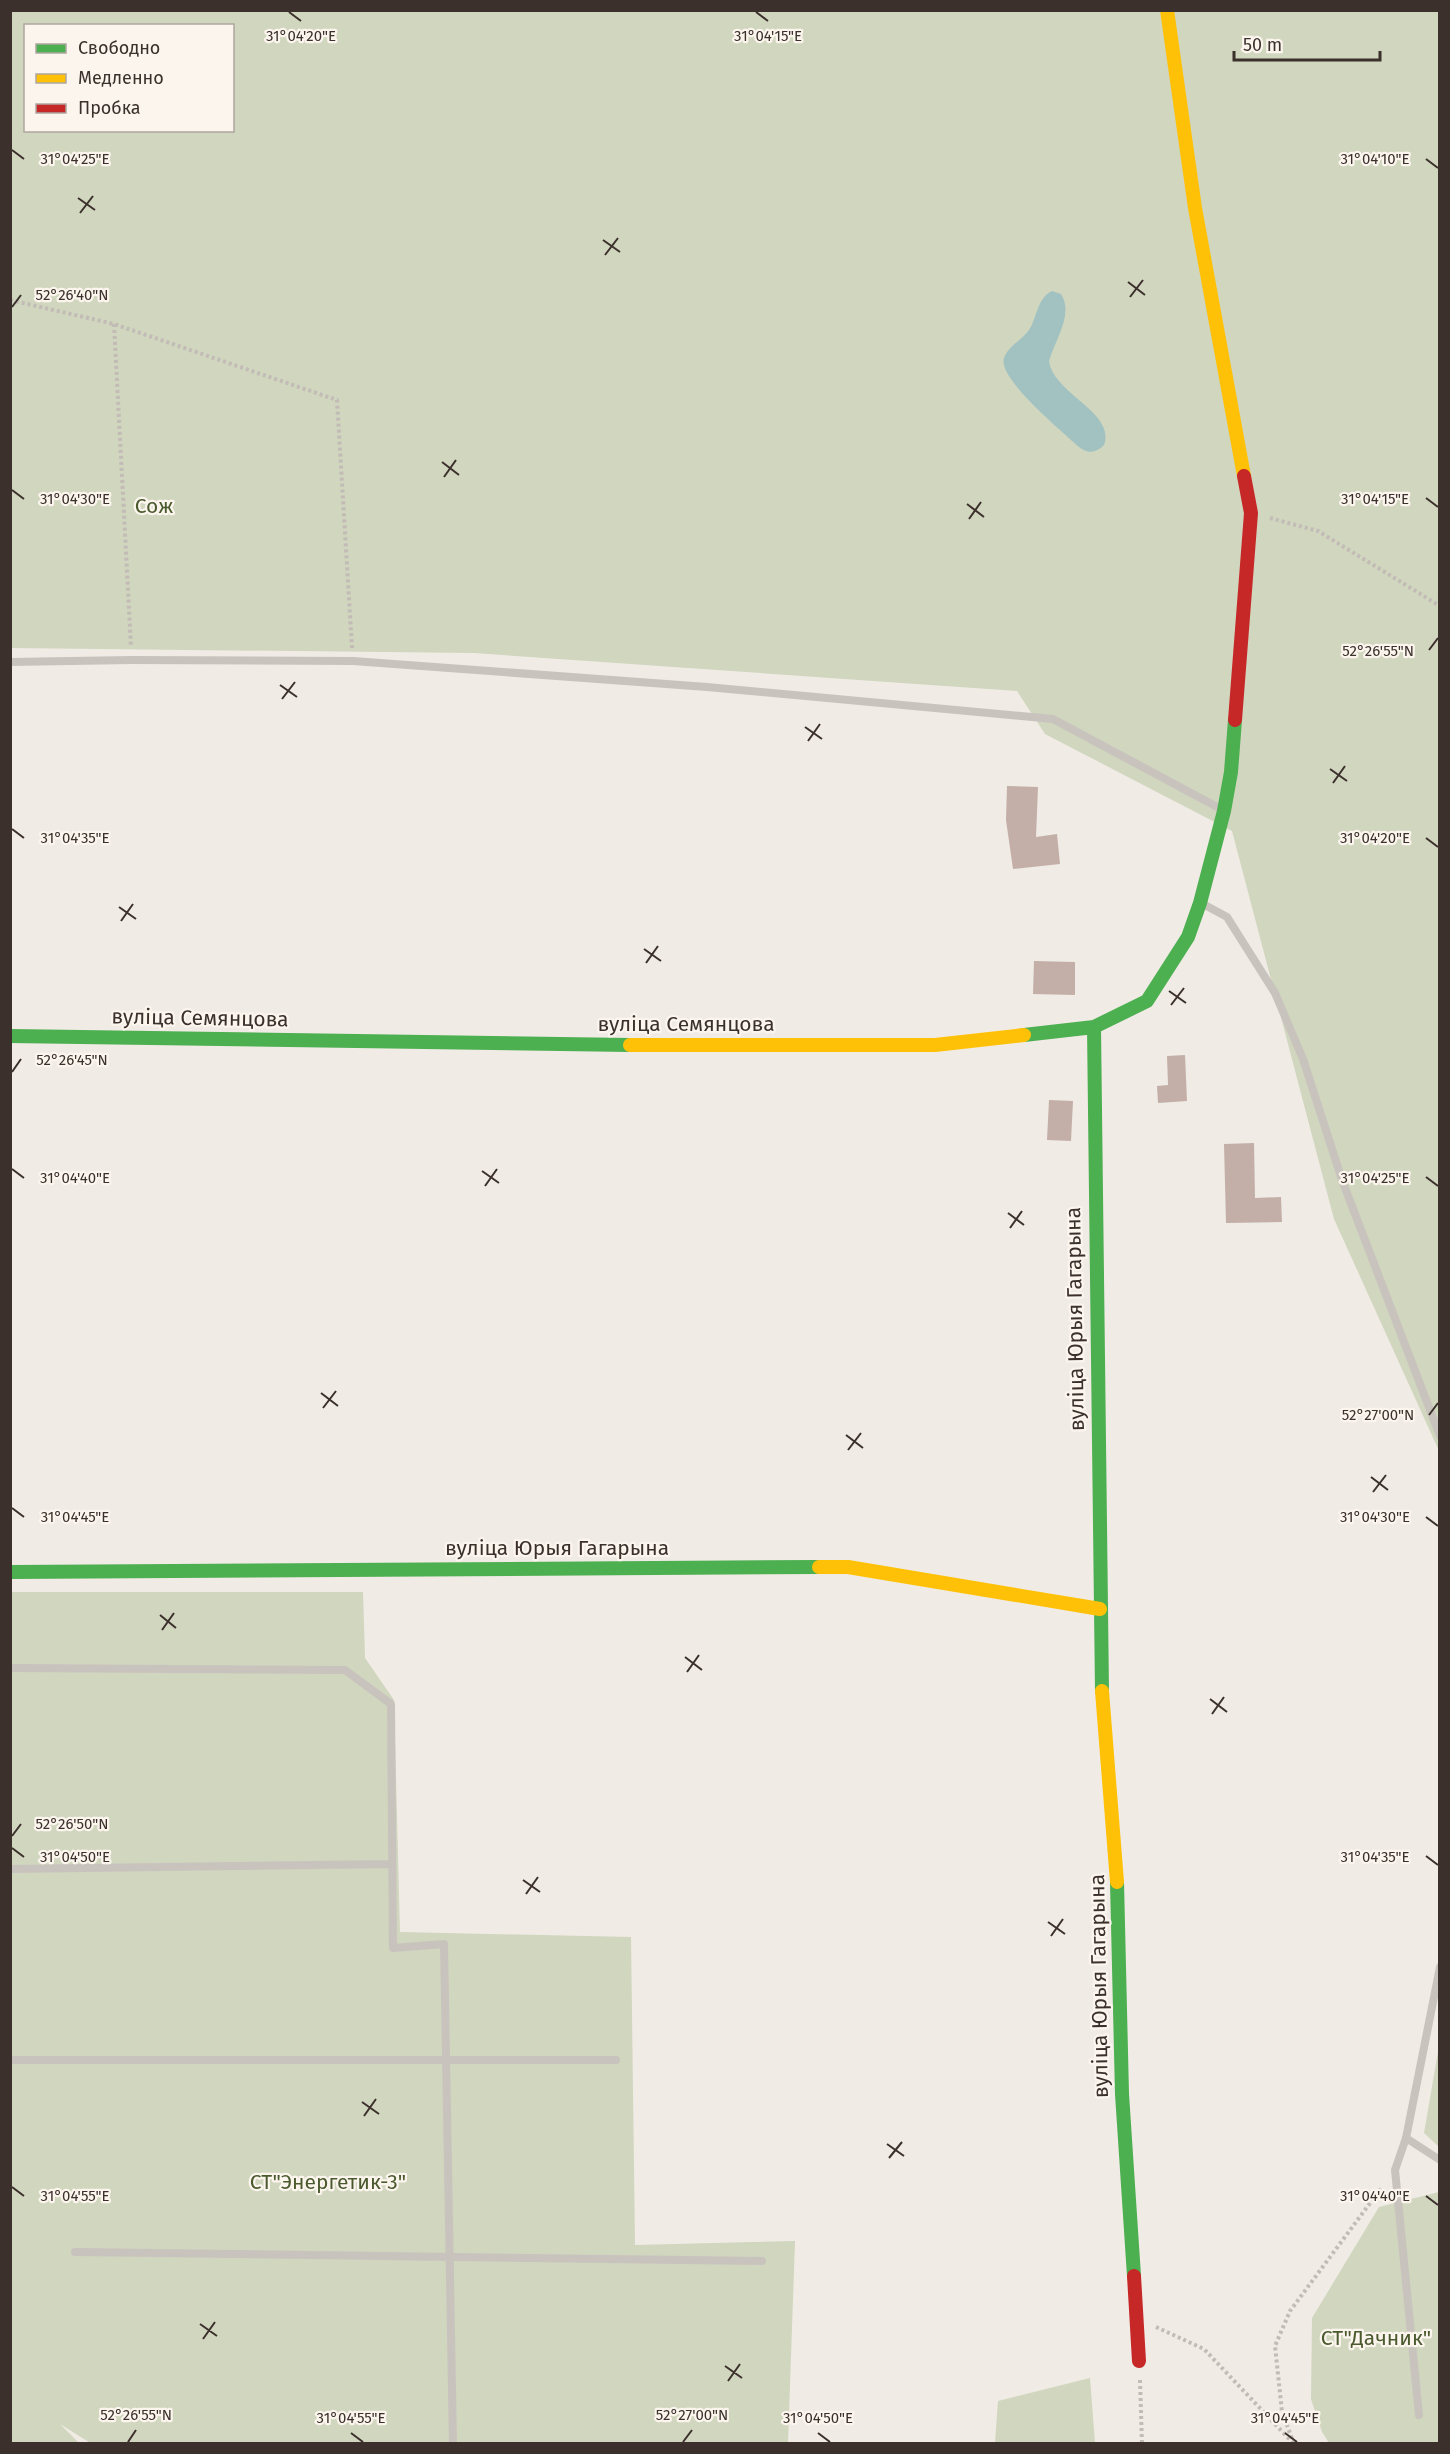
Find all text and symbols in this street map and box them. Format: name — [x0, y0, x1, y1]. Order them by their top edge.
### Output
legend — [24, 24, 234, 132]
scale bar — [1234, 24, 1380, 62]
text: 31°04'20"E — [266, 27, 336, 45]
text: 31°04'15"E — [734, 27, 802, 45]
text: 50 m — [1243, 34, 1282, 56]
text: Свободно — [78, 37, 160, 59]
text: Медленно — [78, 67, 164, 89]
text: Пробка — [78, 97, 141, 119]
text: 31°04'25"E — [41, 150, 109, 168]
text: 31°04'10"E — [1340, 150, 1410, 168]
text: 52°26'40"N — [36, 286, 108, 304]
text: 31°04'30"E — [40, 490, 110, 508]
text: 31°04'15"E — [1341, 490, 1409, 508]
park label: Сож — [135, 493, 173, 519]
text: 52°26'55"N — [1342, 642, 1414, 660]
text: 31°04'35"E — [41, 829, 109, 847]
text: 31°04'20"E — [1340, 829, 1410, 847]
street label: вуліца Семянцова — [111, 1003, 289, 1033]
street label: вуліца Семянцова — [597, 1011, 775, 1037]
text: 52°26'45"N — [36, 1051, 108, 1069]
text: 31°04'40"E — [40, 1169, 110, 1187]
text: 31°04'25"E — [1341, 1169, 1409, 1187]
street label: вуліца Юрыя Гагарына — [1060, 1207, 1090, 1431]
text: 52°27'00"N — [1342, 1406, 1414, 1424]
text: 31°04'45"E — [41, 1508, 109, 1526]
text: 31°04'30"E — [1340, 1508, 1410, 1526]
street label: вуліца Юрыя Гагарына — [445, 1535, 669, 1561]
text: 52°26'50"N — [36, 1815, 108, 1833]
text: 31°04'50"E — [40, 1848, 110, 1866]
text: 31°04'35"E — [1341, 1848, 1409, 1866]
street label: вуліца Юрыя Гагарына — [1084, 1874, 1114, 2098]
park label: СТ"Энергетик-3" — [250, 2169, 406, 2195]
text: 31°04'55"E — [41, 2187, 109, 2205]
text: 31°04'40"E — [1340, 2187, 1410, 2205]
park label: СТ"Дачник" — [1321, 2325, 1431, 2351]
text: 52°26'55"N — [100, 2406, 172, 2424]
text: 52°27'00"N — [656, 2406, 728, 2424]
text: 31°04'55"E — [317, 2409, 385, 2427]
text: 31°04'50"E — [783, 2409, 853, 2427]
text: 31°04'45"E — [1251, 2409, 1319, 2427]

